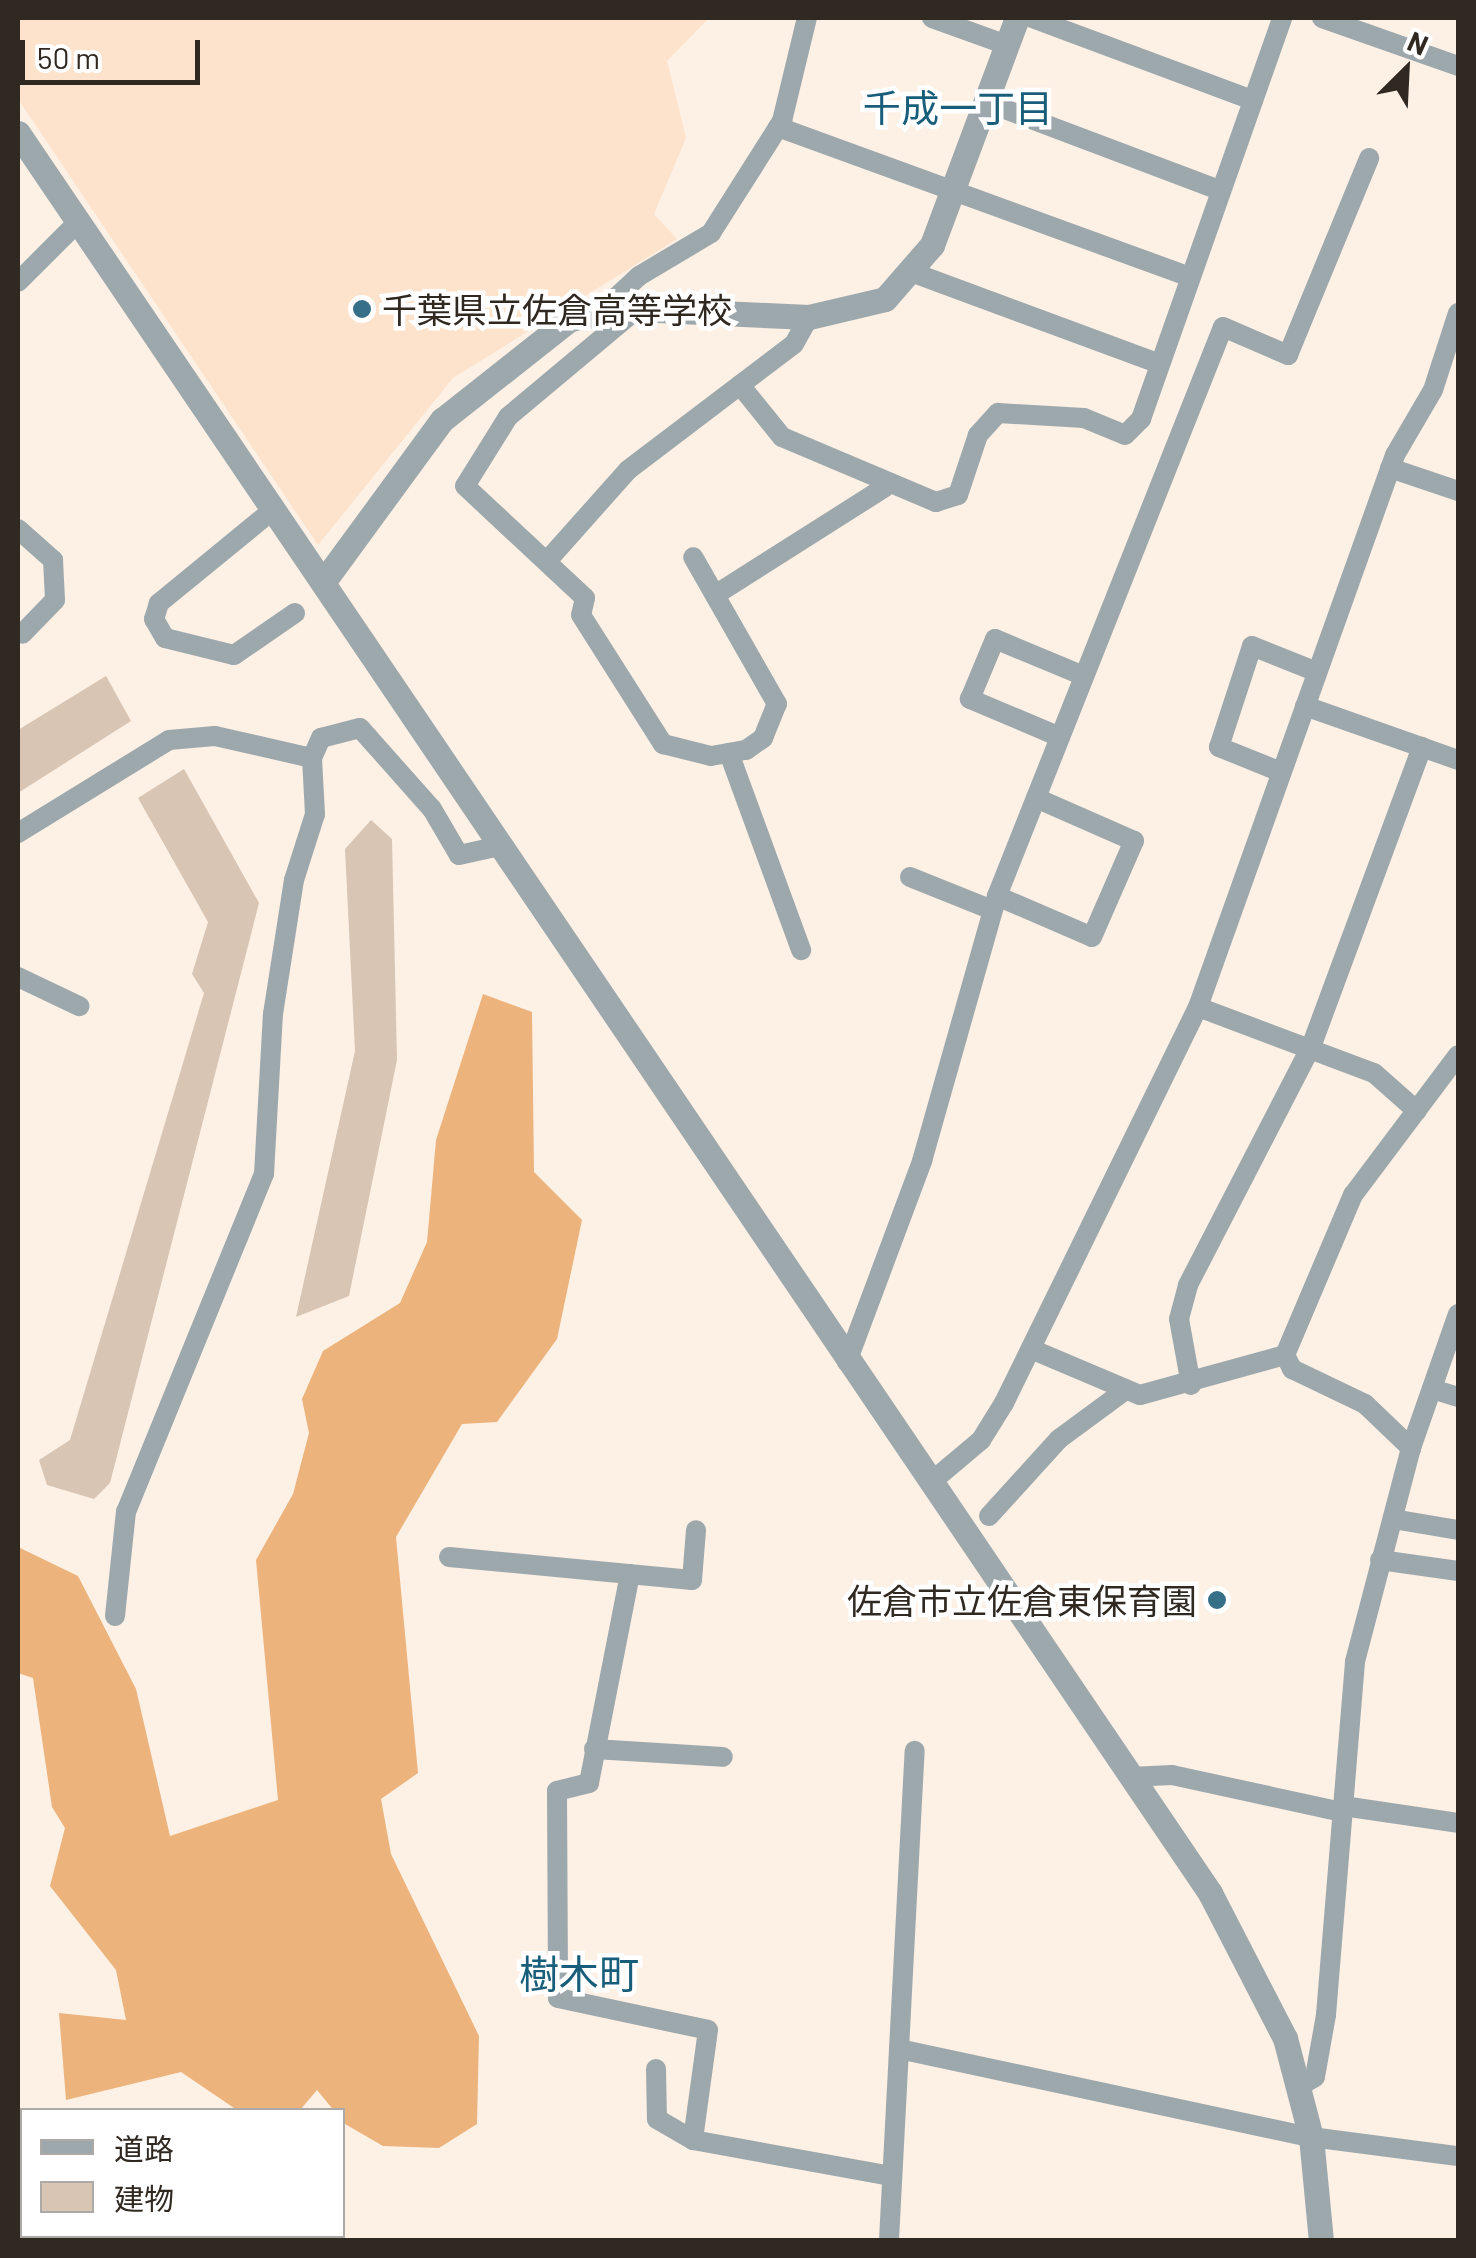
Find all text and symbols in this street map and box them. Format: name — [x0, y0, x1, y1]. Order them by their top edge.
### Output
scale bar — [25, 20, 205, 82]
north arrow — [1356, 20, 1456, 120]
text: N — [1403, 23, 1434, 62]
text: 50 m — [37, 39, 100, 75]
district label: 千成一丁目 — [863, 85, 1053, 131]
place label: 千葉県立佐倉高等学校 — [382, 288, 732, 330]
marker: 千葉県立佐倉高等学校 — [351, 298, 373, 320]
place label: 佐倉市立佐倉東保育園 — [847, 1579, 1197, 1621]
marker: 佐倉市立佐倉東保育園 — [1206, 1589, 1228, 1611]
district label: 樹木町 — [519, 1949, 639, 1997]
legend — [20, 2108, 345, 2238]
text: 道路 — [114, 2130, 174, 2166]
text: 建物 — [114, 2180, 174, 2216]

